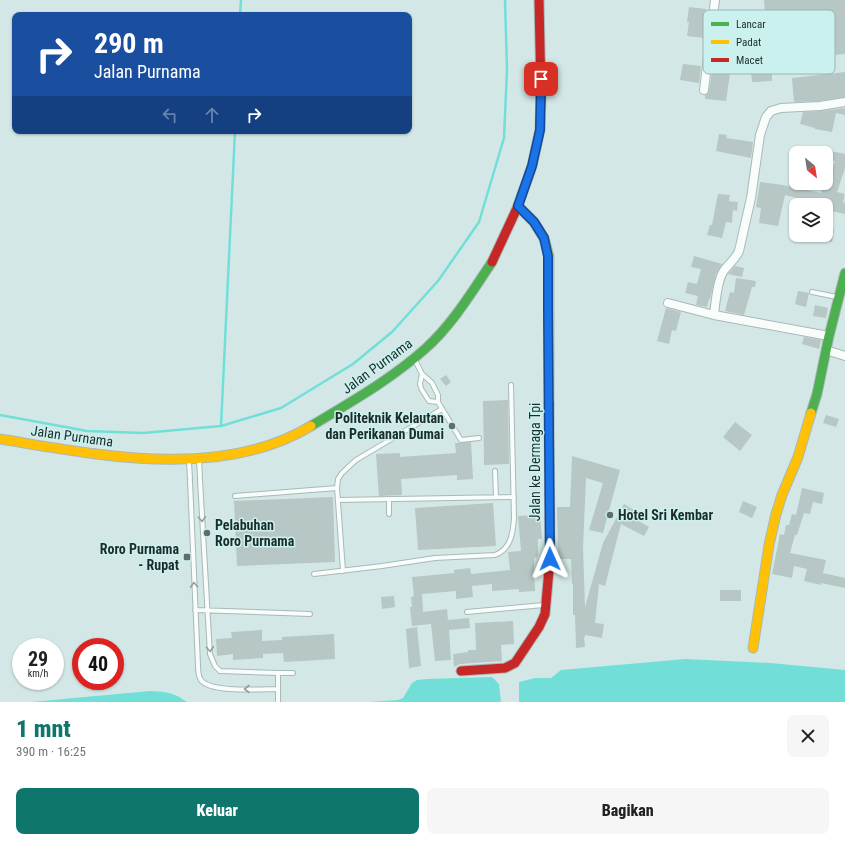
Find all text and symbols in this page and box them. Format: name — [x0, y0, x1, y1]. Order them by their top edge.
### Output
legend — [703, 10, 835, 74]
text: Lancar — [736, 18, 766, 31]
text: 290 m — [94, 27, 164, 60]
icon: right — [28, 28, 80, 80]
text: Padat — [736, 36, 761, 49]
text: Macet — [736, 54, 763, 67]
text: Jalan Purnama — [94, 61, 201, 82]
pin — [524, 62, 558, 96]
icon: arrive — [530, 68, 552, 90]
icon: left — [159, 104, 181, 126]
icon: ahead — [201, 104, 223, 126]
icon: right — [243, 104, 265, 126]
north arrow — [789, 146, 833, 190]
map controls — [789, 146, 833, 242]
button: layers — [789, 198, 833, 242]
street label: Jalan Purnama — [339, 335, 415, 397]
street label: Jalan ke Dermaga Tpi — [527, 403, 543, 521]
place label: Politeknik Kelautan dan Perikanan Dumai — [325, 410, 444, 442]
marker: Politeknik Kelautan dan Perikanan Dumai — [447, 421, 457, 431]
street label: Jalan Purnama — [30, 422, 114, 450]
place label: Hotel Sri Kembar — [618, 507, 713, 523]
marker: Hotel Sri Kembar — [605, 510, 615, 520]
one-way arrow — [198, 516, 207, 522]
place label: Pelabuhan Roro Purnama — [215, 517, 295, 549]
marker: Pelabuhan Roro Purnama — [202, 528, 212, 538]
position arrow — [529, 538, 571, 580]
place label: Roro Purnama - Rupat — [100, 541, 179, 573]
marker: Roro Purnama - Rupat — [182, 552, 192, 562]
one-way arrow — [190, 582, 199, 588]
speed limit sign: 40 — [72, 638, 124, 690]
one-way arrow — [205, 646, 214, 652]
text: 29 — [28, 647, 48, 671]
text: km/h — [28, 668, 48, 679]
one-way arrow — [244, 685, 250, 693]
text: 1 mnt — [16, 715, 71, 743]
button: close — [787, 715, 829, 757]
text: 390 m · 16:25 — [16, 744, 86, 759]
button: Keluar — [16, 788, 419, 834]
button: Bagikan — [427, 788, 829, 834]

